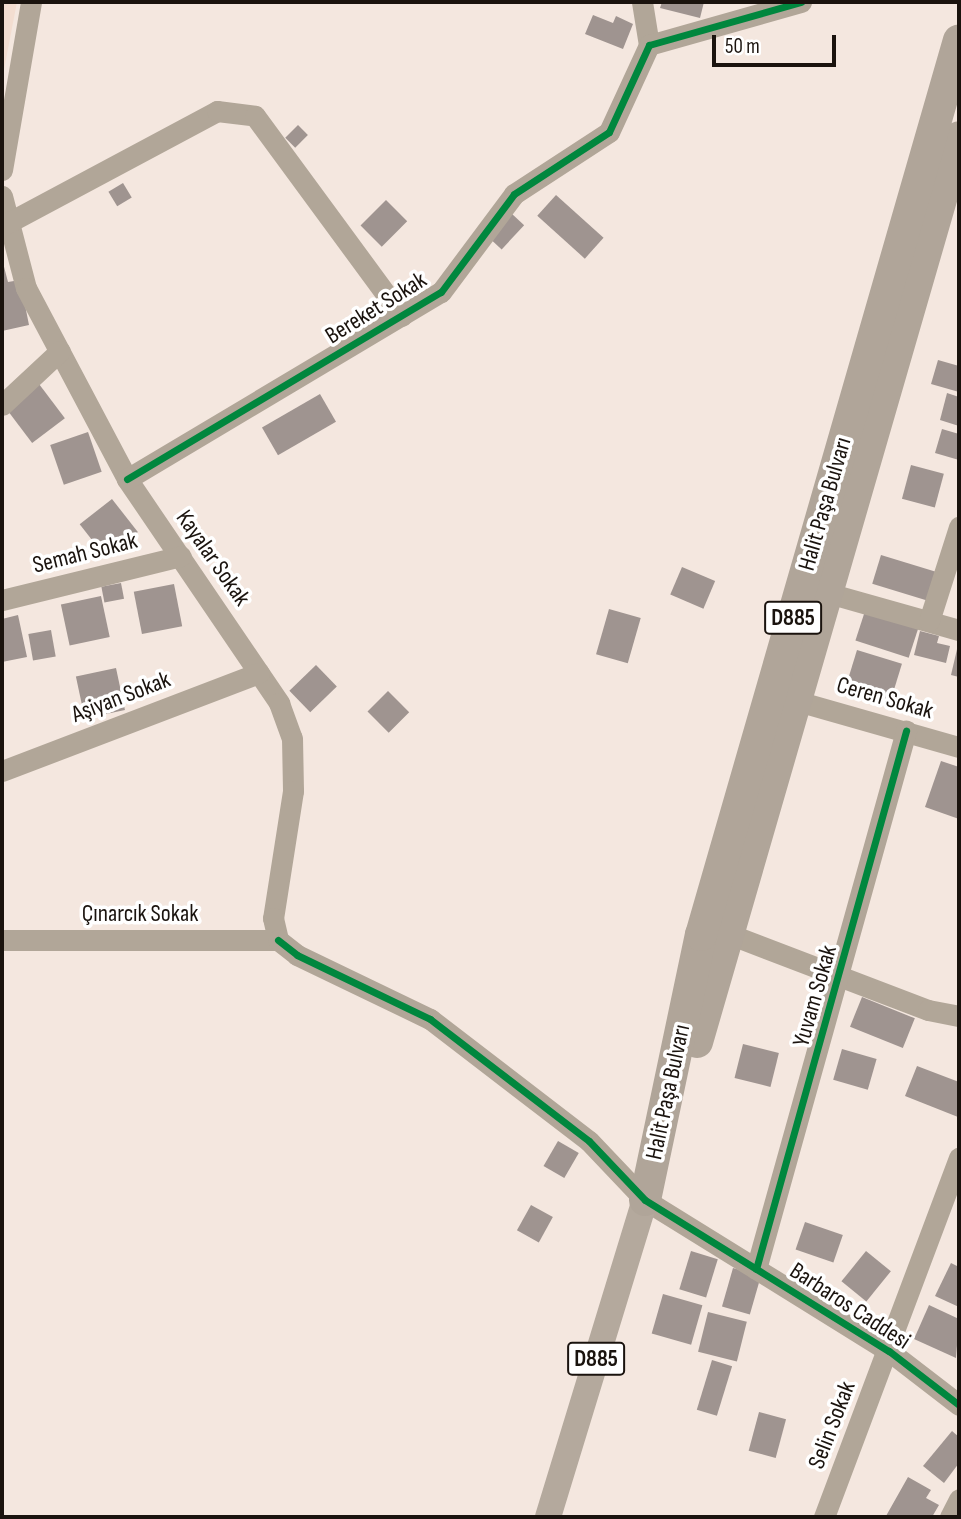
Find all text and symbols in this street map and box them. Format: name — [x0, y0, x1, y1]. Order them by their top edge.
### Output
scale bar — [716, 21, 840, 65]
text: 50 m — [725, 34, 760, 59]
street label: Bereket Sokak — [320, 266, 432, 350]
street label: Halit Paşa Bulvarı — [792, 434, 858, 574]
street label: Kayalar Sokak — [170, 505, 256, 611]
street label: Semah Sokak — [30, 526, 140, 580]
road number: D885 — [763, 598, 823, 638]
street label: Aşiyan Sokak — [68, 665, 174, 729]
street label: Ceren Sokak — [833, 670, 937, 726]
street label: Çınarcık Sokak — [82, 900, 198, 928]
street label: Yuvam Sokak — [787, 942, 843, 1050]
street label: Halit Paşa Bulvarı — [640, 1022, 696, 1162]
street label: Barbaros Caddesi — [784, 1256, 916, 1356]
road number: D885 — [566, 1340, 626, 1378]
street label: Selin Sokak — [802, 1377, 862, 1473]

